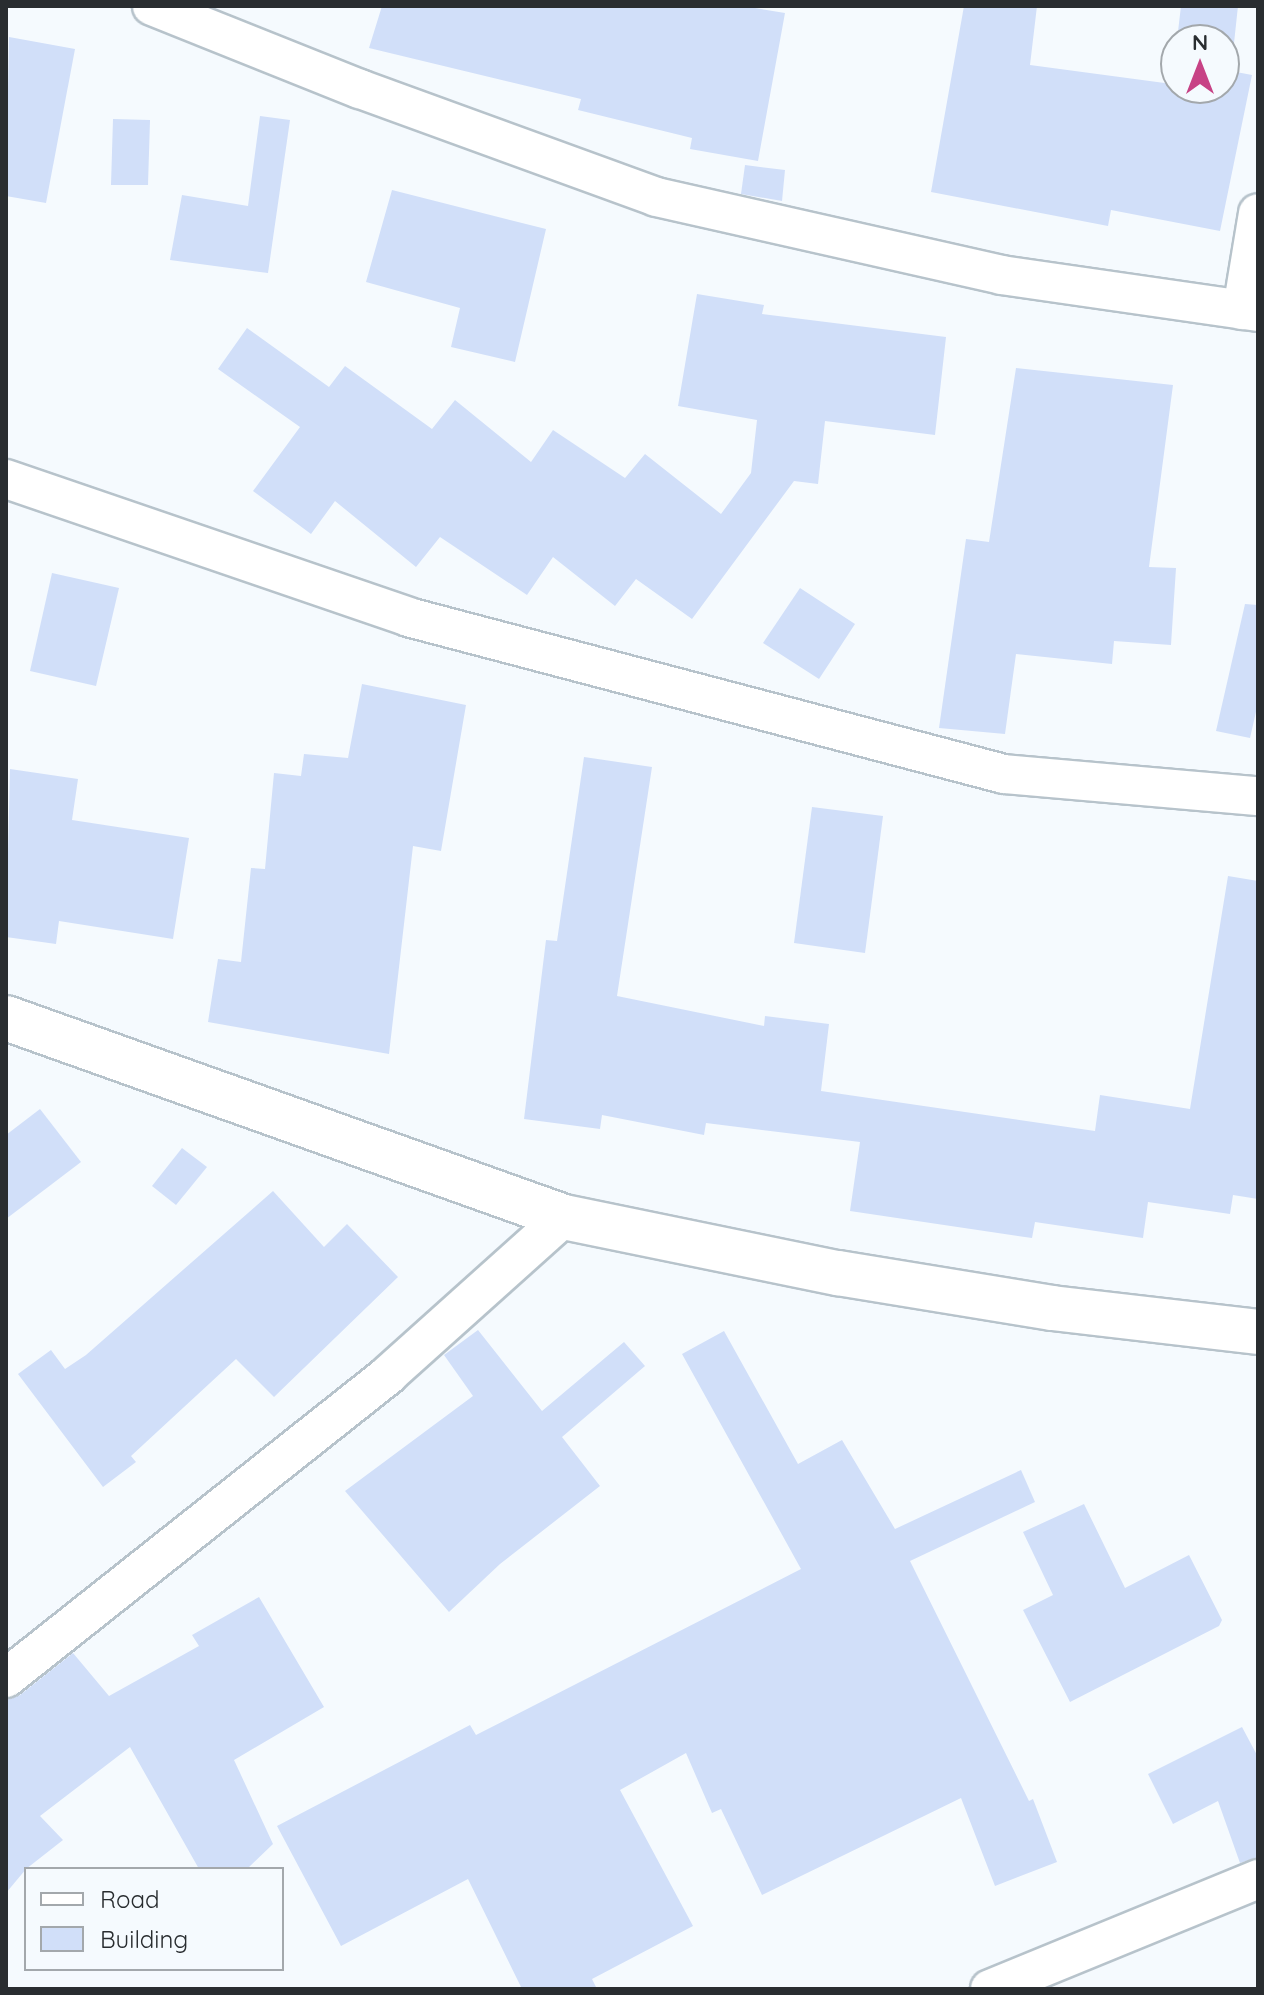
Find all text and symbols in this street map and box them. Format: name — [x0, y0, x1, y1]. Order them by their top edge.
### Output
north arrow — [1160, 24, 1240, 104]
text: N — [1192, 28, 1208, 56]
legend — [24, 1867, 284, 1971]
text: Road — [100, 1884, 160, 1914]
text: Building — [100, 1924, 188, 1954]

